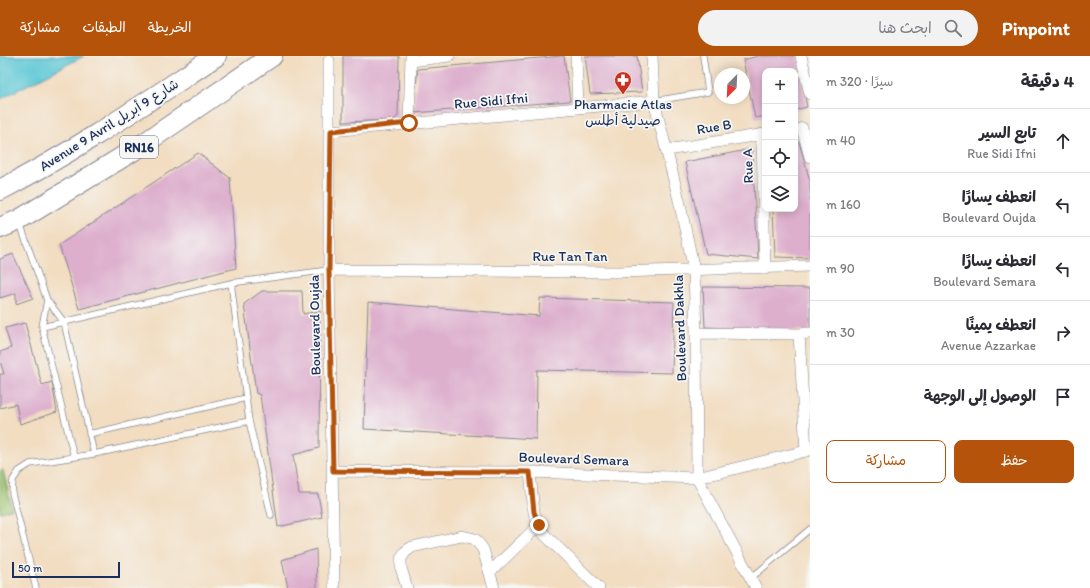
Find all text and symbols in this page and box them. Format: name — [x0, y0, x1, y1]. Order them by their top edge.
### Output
search box — [698, 10, 978, 46]
icon: search — [942, 17, 964, 39]
text: Pinpoint — [1002, 17, 1070, 40]
text: مشاركة — [20, 19, 60, 36]
text: الطبقات — [82, 19, 126, 36]
text: الخريطة — [148, 19, 191, 36]
text: ابحث هنا — [878, 19, 932, 37]
north arrow — [714, 68, 750, 104]
map controls — [762, 68, 798, 212]
button: + — [762, 68, 798, 104]
pharmacy icon: Pharmacie Atlas صيدلية أطلس — [613, 70, 633, 95]
text: 4 دقيقة — [1021, 71, 1074, 91]
text: سيرًا · 320 m — [826, 74, 893, 89]
street label: Avenue 9 Avril شارع 9 أبريل — [36, 75, 182, 176]
street label: Rue Sidi Ifni — [453, 89, 529, 113]
place label: Pharmacie Atlas صيدلية أطلس — [574, 96, 672, 129]
button: − — [762, 104, 798, 140]
route start — [400, 114, 418, 132]
street label: Rue B — [695, 116, 733, 138]
text: تابع السير — [979, 124, 1036, 142]
icon: ahead — [1052, 130, 1074, 152]
text: 40 m — [826, 133, 856, 148]
road number: RN16 — [120, 136, 158, 158]
button: locate — [762, 140, 798, 176]
text: Rue Sidi Ifni — [967, 146, 1036, 161]
street label: Rue A — [739, 148, 757, 184]
button: layers — [762, 176, 798, 212]
text: انعطف يسارًا — [962, 188, 1036, 206]
icon: left — [1052, 194, 1074, 216]
text: 160 m — [826, 197, 861, 212]
text: Boulevard Oujda — [942, 210, 1036, 225]
street label: Rue Tan Tan — [533, 248, 608, 265]
text: انعطف يسارًا — [962, 252, 1036, 270]
icon: left — [1052, 258, 1074, 280]
text: 90 m — [826, 261, 855, 276]
street label: Boulevard Oujda — [306, 274, 324, 376]
street label: Boulevard Dakhla — [670, 274, 690, 382]
text: Boulevard Semara — [933, 274, 1036, 289]
text: انعطف يمينًا — [966, 316, 1036, 334]
icon: right — [1052, 322, 1074, 344]
text: 30 m — [826, 325, 855, 340]
text: Avenue Azzarkae — [941, 338, 1036, 353]
icon: arrive — [1052, 386, 1074, 408]
text: الوصول إلى الوجهة — [924, 387, 1036, 405]
button: مشاركة — [826, 440, 946, 483]
button: حفظ — [954, 440, 1074, 483]
street label: Boulevard Semara — [518, 449, 630, 469]
route end — [530, 516, 548, 534]
scale bar — [12, 560, 120, 579]
text: 50 m — [18, 562, 42, 575]

